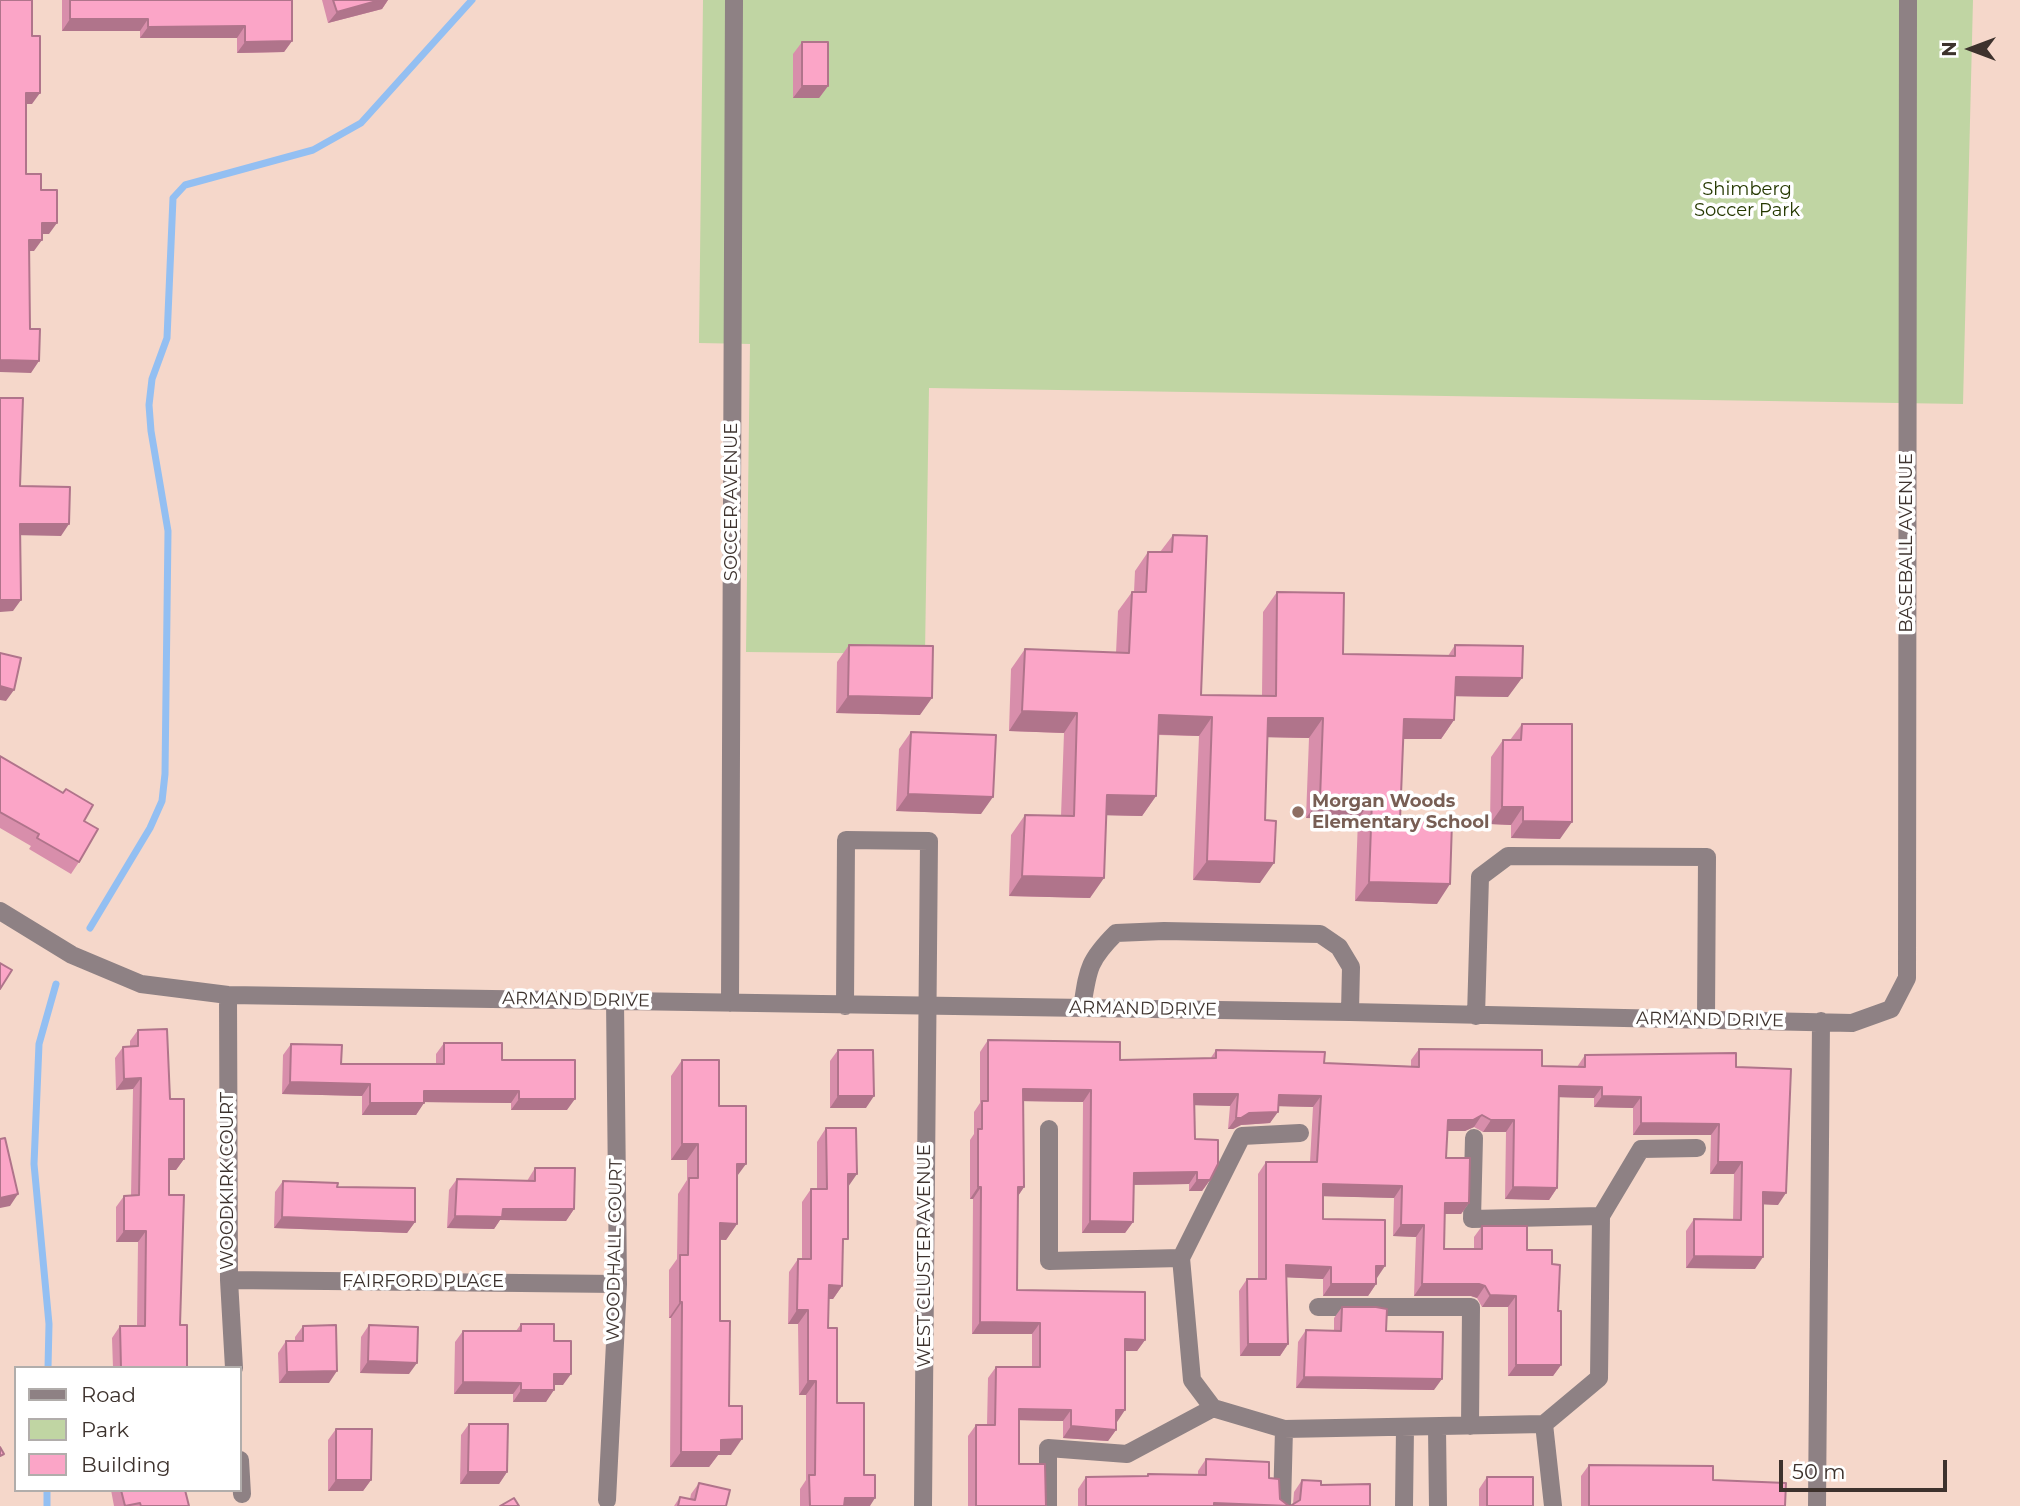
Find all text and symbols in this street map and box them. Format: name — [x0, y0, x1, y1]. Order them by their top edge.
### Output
north arrow — [1936, 14, 2006, 84]
text: N — [1938, 41, 1961, 57]
park label: Shimberg Soccer Park — [1694, 179, 1800, 222]
street label: SOCCER AVENUE — [721, 423, 743, 581]
street label: BASEBALL AVENUE — [1896, 453, 1918, 633]
place label: Morgan Woods Elementary School — [1312, 791, 1489, 834]
marker: Morgan Woods Elementary School — [1290, 804, 1306, 820]
street label: ARMAND DRIVE — [502, 988, 650, 1012]
street label: ARMAND DRIVE — [1069, 997, 1217, 1021]
street label: ARMAND DRIVE — [1636, 1008, 1784, 1032]
street label: WOODKIRK COURT — [217, 1092, 239, 1270]
street label: WEST CLUSTER AVENUE — [914, 1144, 936, 1368]
street label: WOODHALL COURT — [603, 1158, 627, 1342]
street label: FAIRFORD PLACE — [342, 1271, 504, 1293]
legend — [14, 1366, 242, 1492]
text: Road — [81, 1382, 136, 1407]
text: Park — [81, 1417, 129, 1442]
scale bar — [1782, 1446, 1950, 1490]
text: Building — [81, 1452, 171, 1477]
text: 50 m — [1792, 1459, 1846, 1484]

